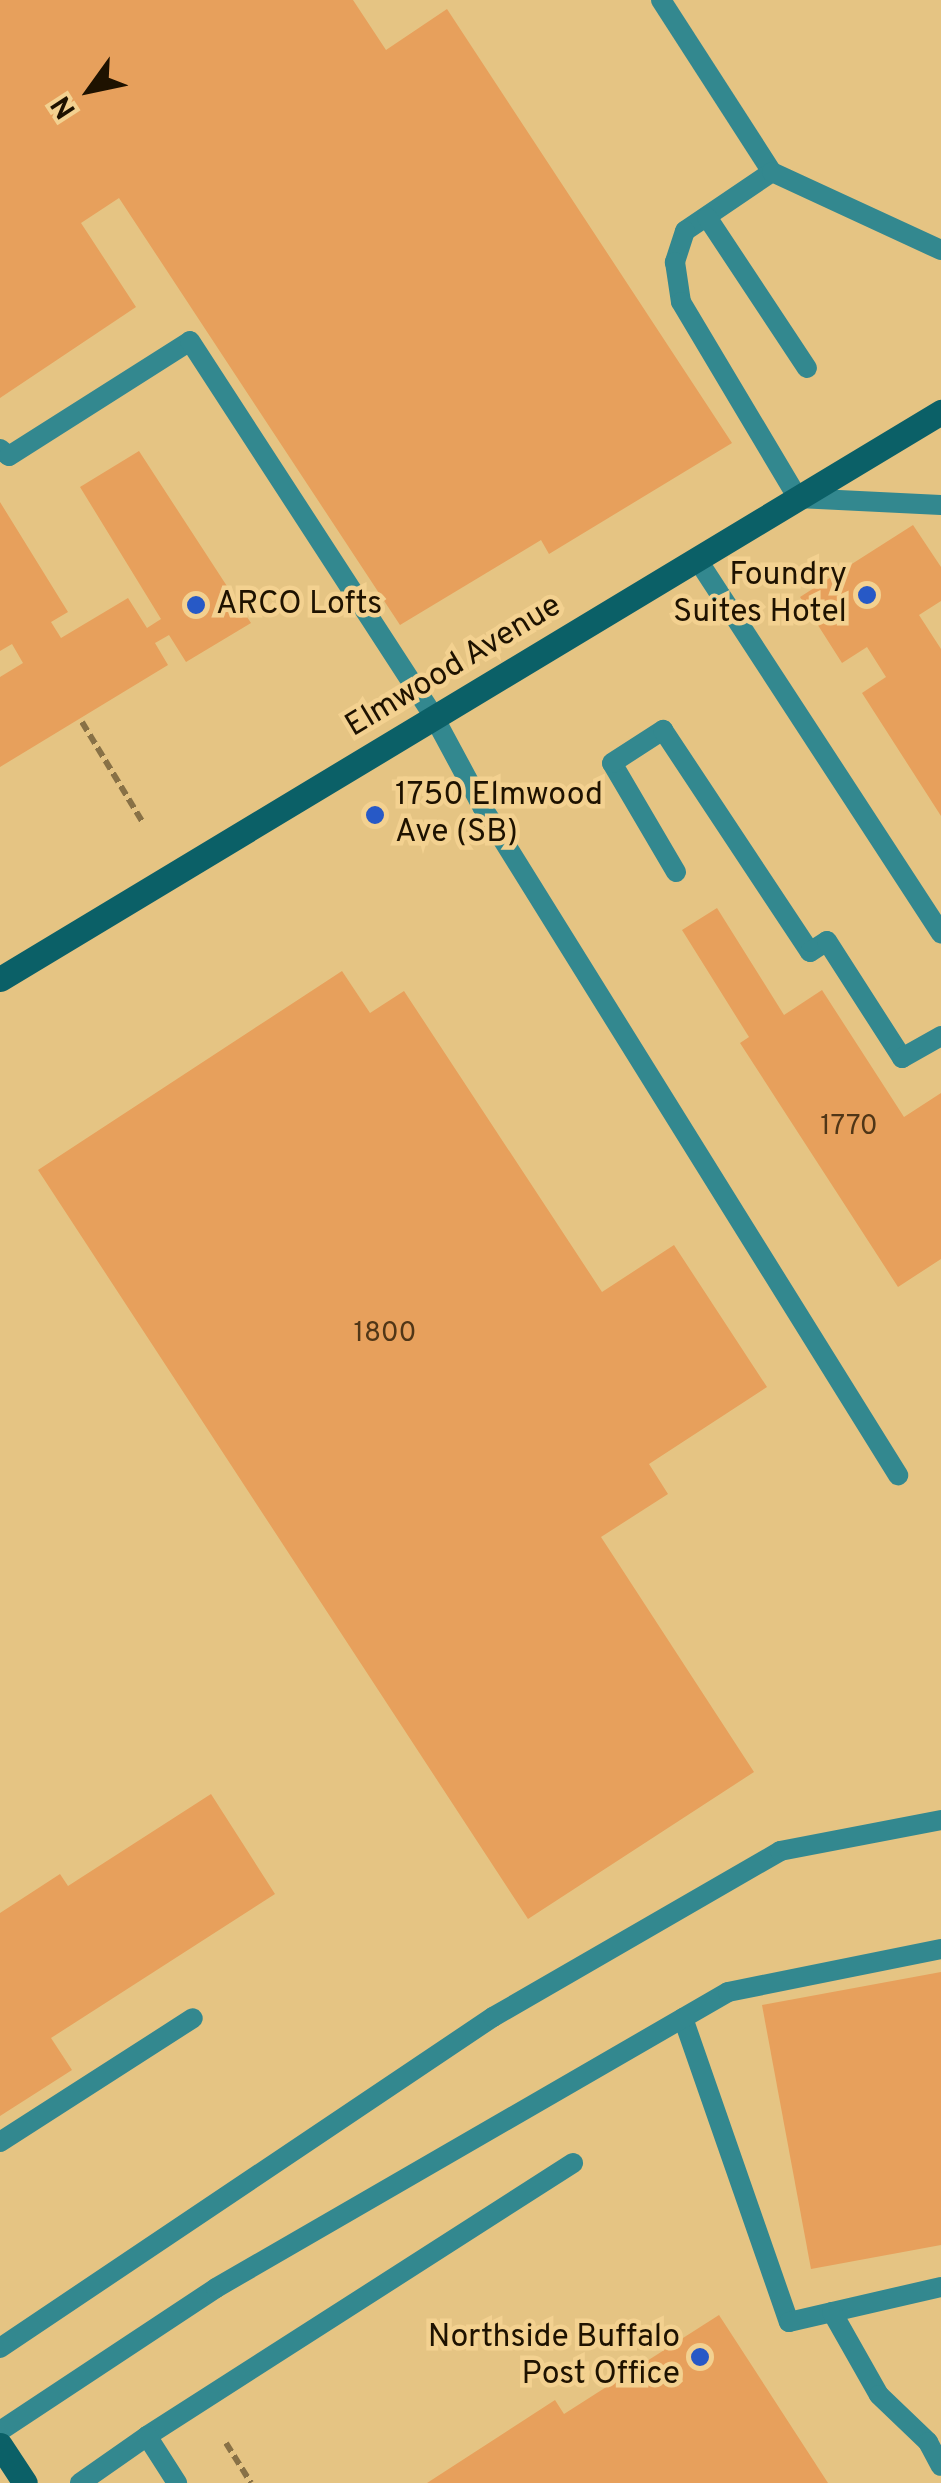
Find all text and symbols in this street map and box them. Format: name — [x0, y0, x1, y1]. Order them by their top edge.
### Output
north arrow — [40, 40, 140, 140]
text: N — [44, 88, 85, 125]
place label: Foundry Suites Hotel — [673, 558, 847, 633]
marker: Foundry Suites Hotel — [856, 584, 878, 606]
place label: ARCO Lofts — [216, 586, 382, 624]
street label: Elmwood Avenue — [339, 587, 569, 747]
marker: ARCO Lofts — [185, 594, 207, 616]
place label: 1750 Elmwood Ave (SB) — [395, 778, 603, 853]
marker: 1750 Elmwood Ave (SB) — [364, 804, 386, 826]
house number: 1770 — [820, 1110, 878, 1144]
house number: 1800 — [354, 1317, 416, 1351]
place label: Northside Buffalo Post Office — [428, 2320, 680, 2395]
marker: Northside Buffalo Post Office — [689, 2346, 711, 2368]

